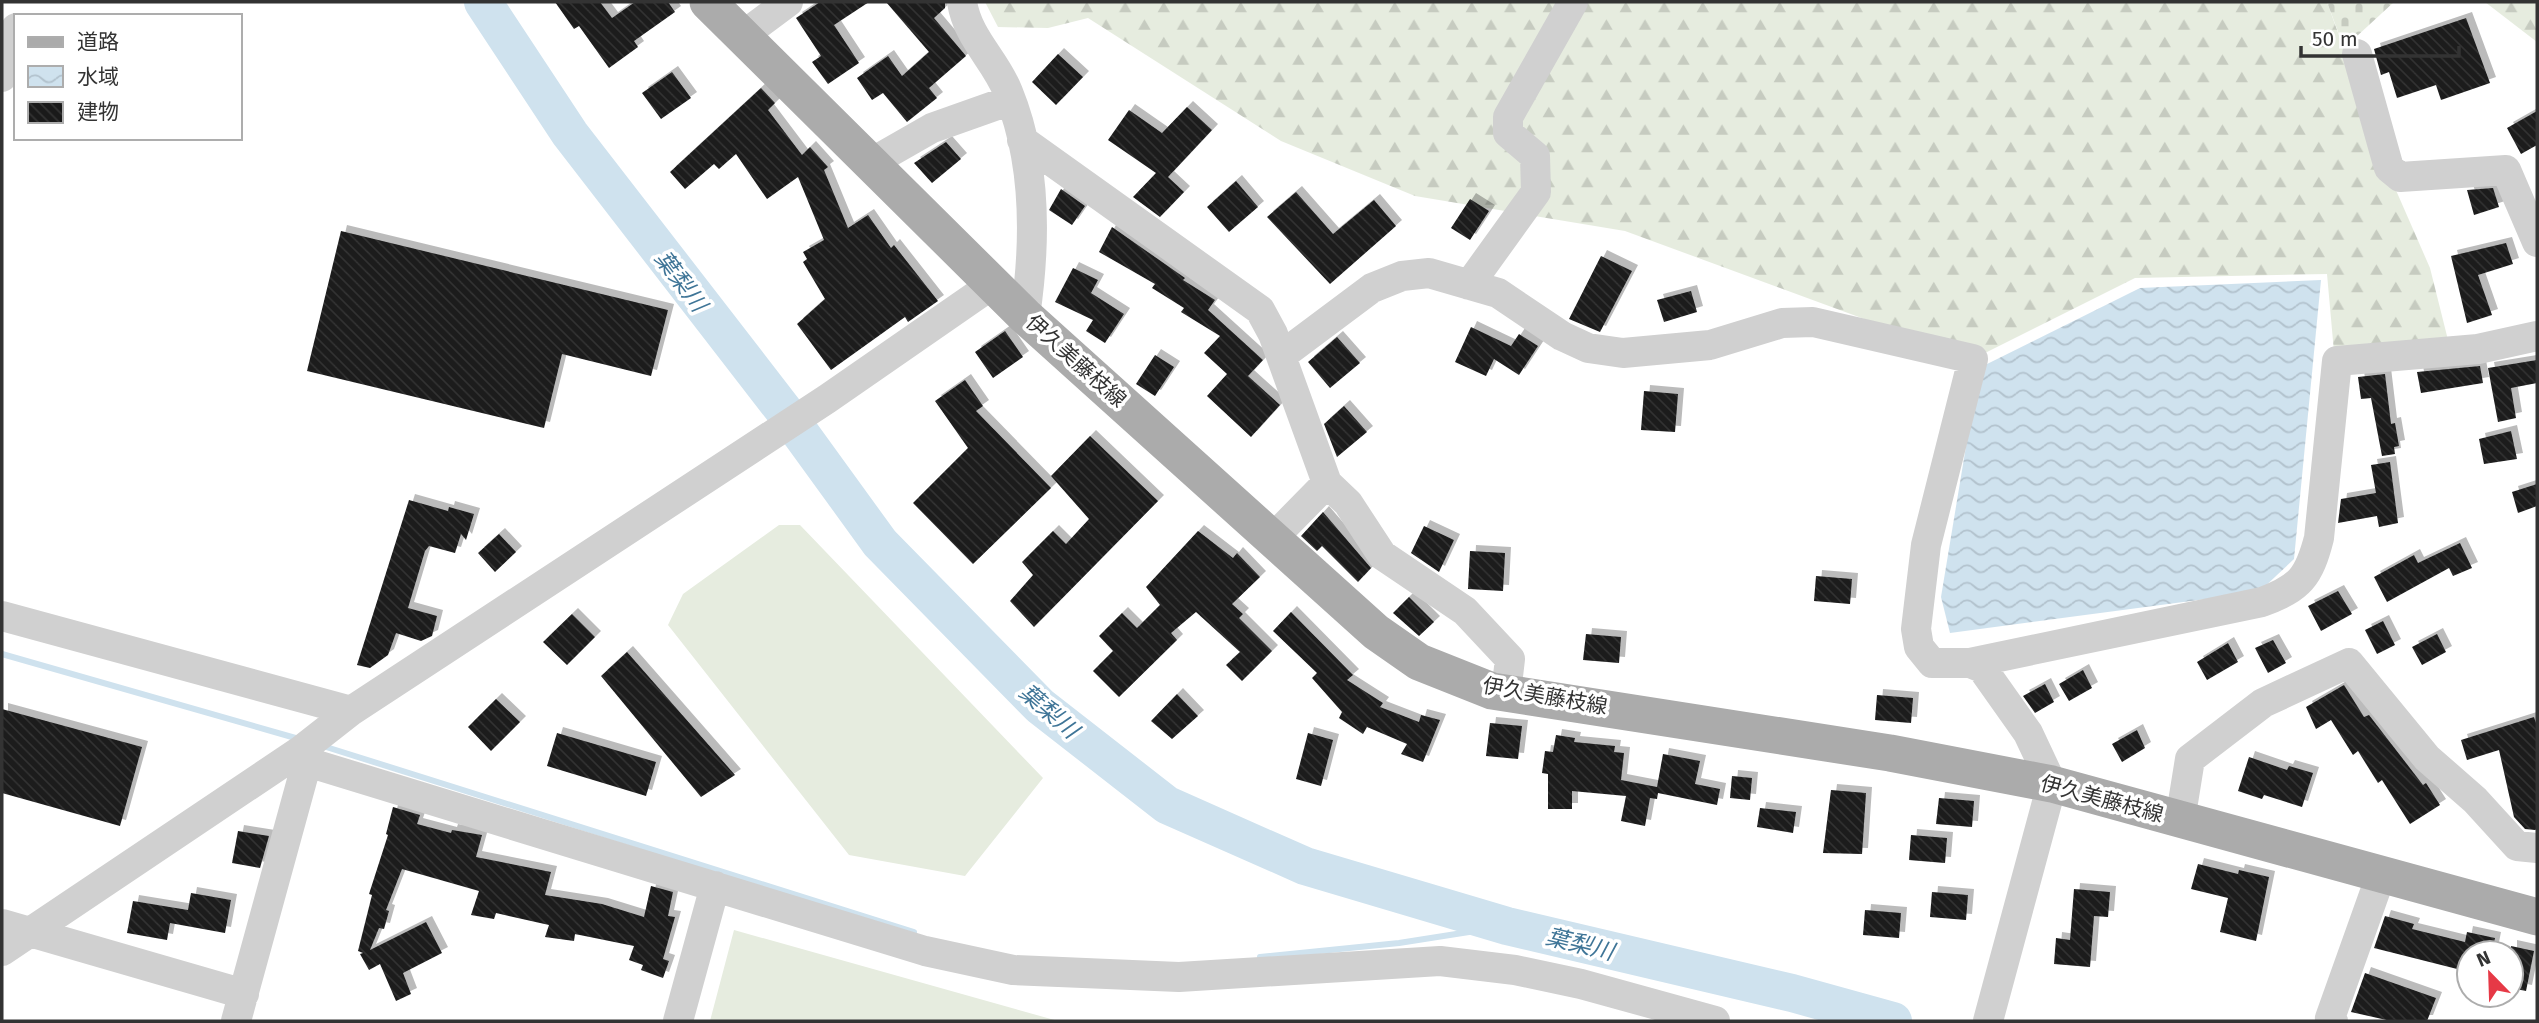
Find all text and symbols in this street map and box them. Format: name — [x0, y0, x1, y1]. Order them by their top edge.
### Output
legend — [14, 14, 242, 140]
scale bar — [2301, 14, 2458, 58]
text: 50 m — [2312, 26, 2358, 52]
text: 道路 — [77, 29, 119, 55]
text: 水域 — [77, 64, 119, 90]
text: 建物 — [77, 99, 119, 125]
water label: 葉梨川 — [649, 245, 715, 319]
street label: 伊久美藤枝線 — [1020, 309, 1132, 413]
street label: 伊久美藤枝線 — [1481, 672, 1609, 720]
water label: 葉梨川 — [1014, 678, 1086, 746]
street label: 伊久美藤枝線 — [2038, 770, 2166, 828]
water label: 葉梨川 — [1543, 922, 1620, 967]
north arrow — [2455, 939, 2525, 1009]
text: N — [2473, 946, 2494, 972]

